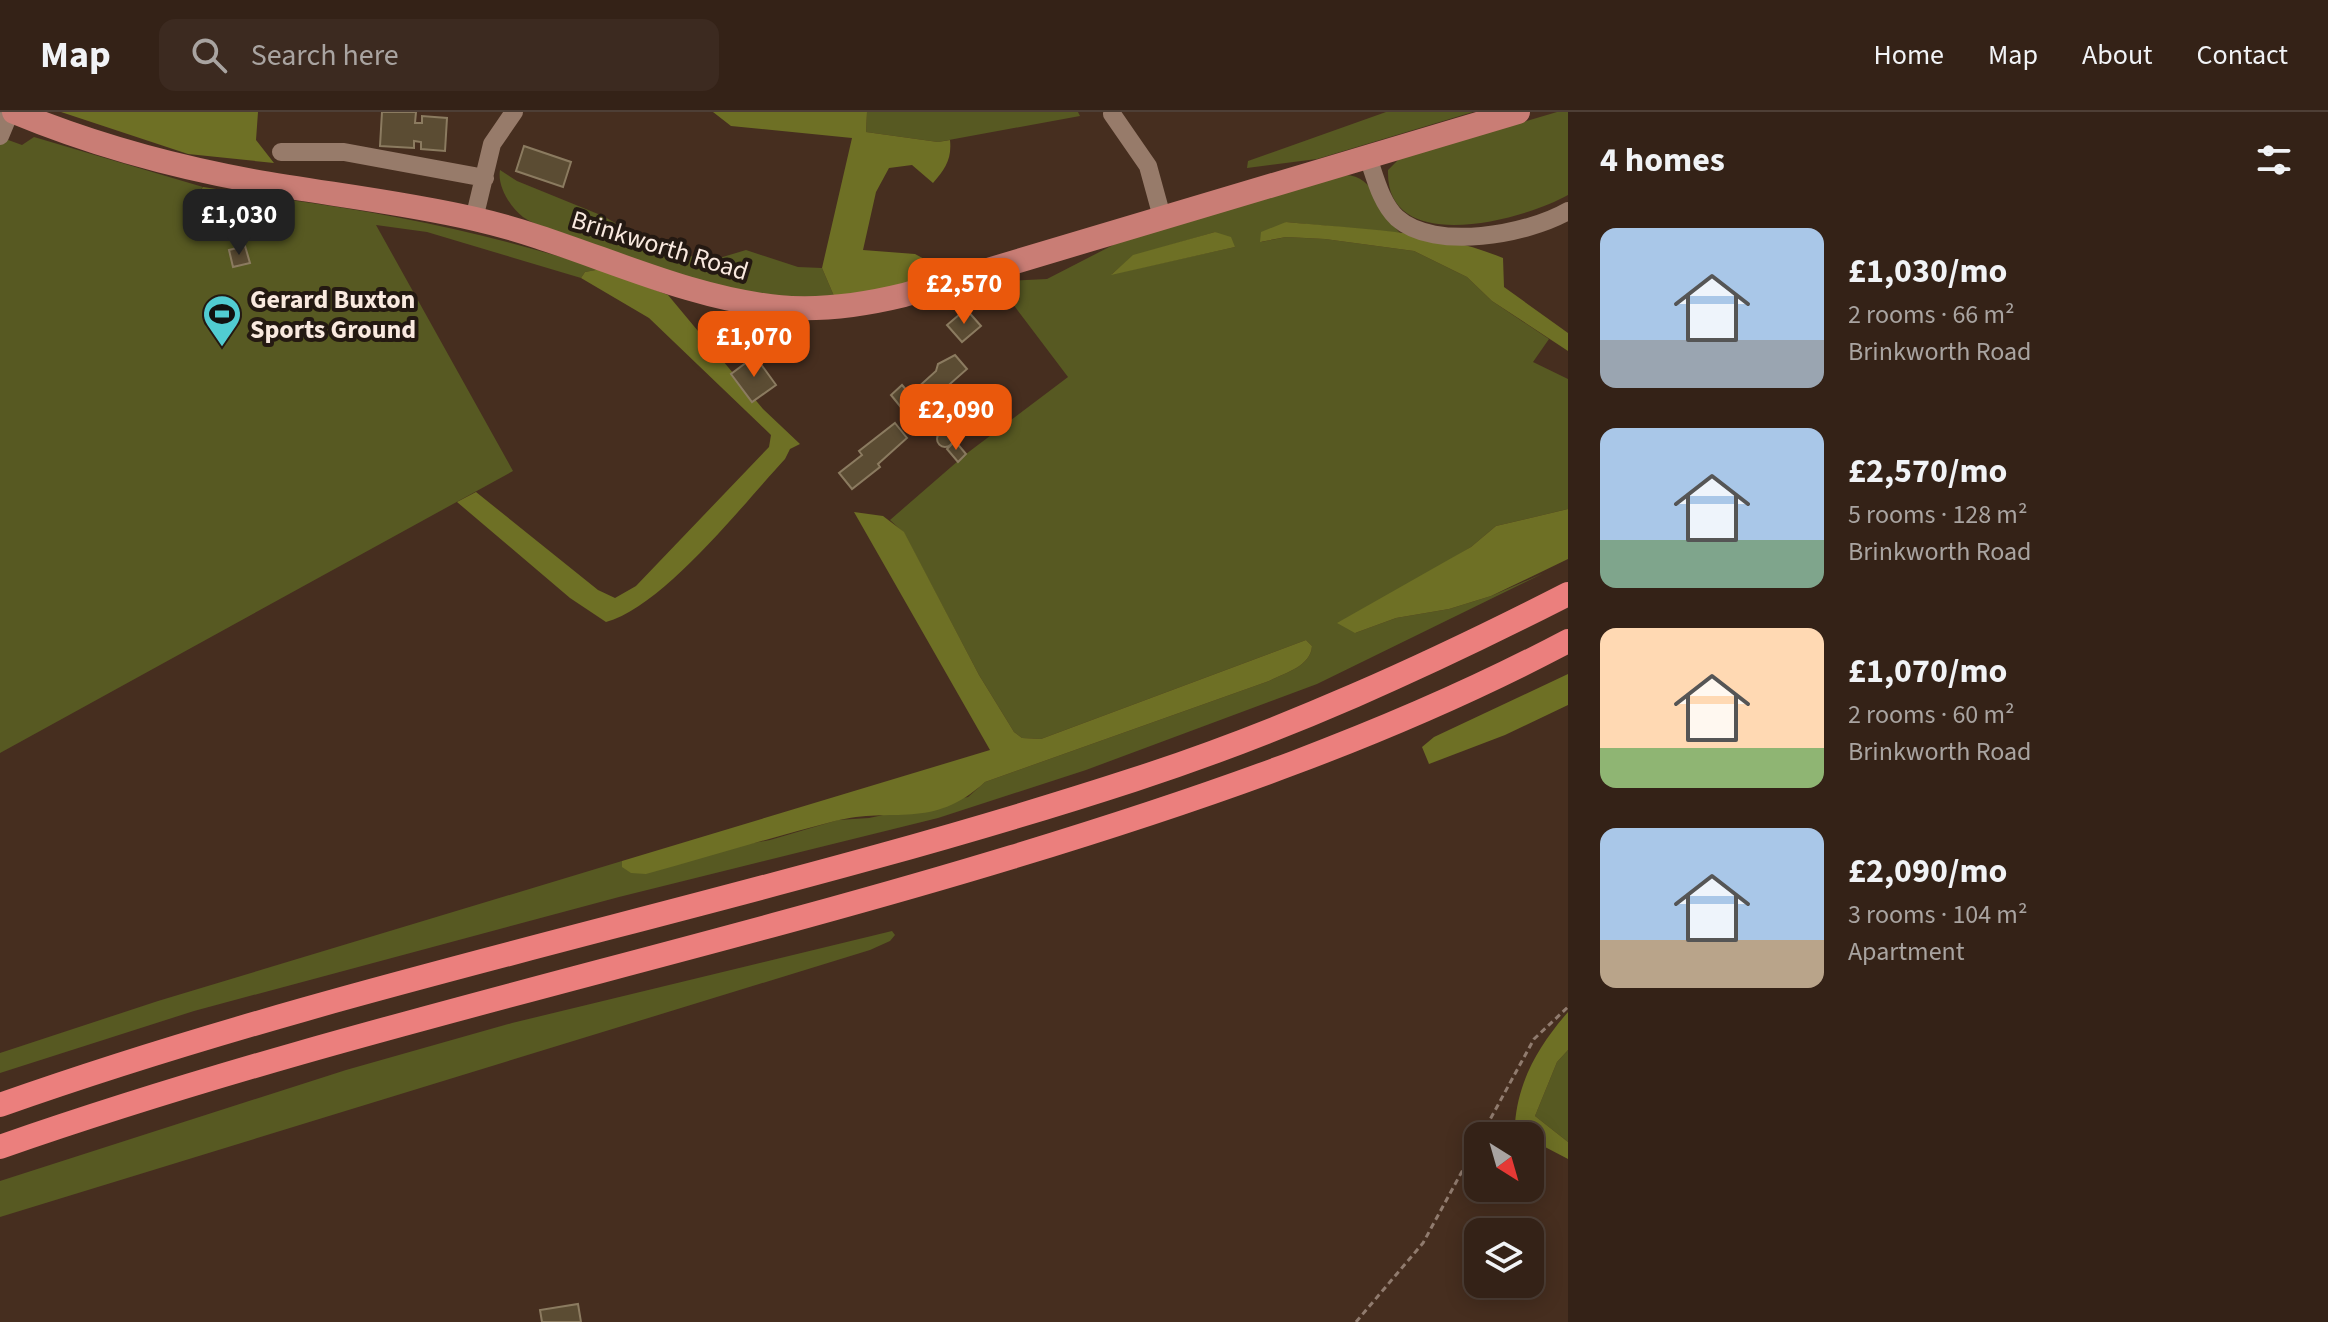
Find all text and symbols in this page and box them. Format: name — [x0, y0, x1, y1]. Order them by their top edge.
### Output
search box — [159, 19, 719, 91]
text: Map — [40, 28, 111, 82]
icon: search — [187, 33, 231, 77]
text: Search here — [251, 34, 399, 77]
text: Home — [1873, 35, 1944, 75]
text: Map — [1988, 35, 2038, 75]
text: About — [2082, 35, 2153, 75]
text: Contact — [2197, 35, 2288, 75]
text: 4 homes — [1600, 136, 1725, 185]
icon: filters — [2252, 138, 2296, 182]
pin: £1,030 — [174, 189, 304, 257]
text: £1,030 — [201, 196, 277, 233]
street label: Brinkworth Road — [567, 201, 753, 290]
text: £1,030/mo — [1848, 247, 2008, 296]
pin: £2,570 — [899, 258, 1029, 326]
icon: home — [1664, 260, 1760, 356]
text: £2,570 — [926, 265, 1002, 302]
place label: Gerard Buxton Sports Ground — [250, 281, 416, 348]
sports icon: Gerard Buxton Sports Ground — [201, 293, 243, 348]
text: 2 rooms · 66 m² — [1848, 296, 2015, 333]
pin: £1,070 — [689, 311, 819, 379]
text: £1,070 — [716, 318, 792, 355]
text: Brinkworth Road — [1848, 333, 2031, 370]
pin: £2,090 — [891, 384, 1021, 452]
text: £2,090 — [918, 391, 994, 428]
text: £2,570/mo — [1848, 447, 2008, 496]
icon: home — [1664, 460, 1760, 556]
text: 5 rooms · 128 m² — [1848, 496, 2027, 533]
text: Brinkworth Road — [1848, 533, 2031, 570]
text: £1,070/mo — [1848, 647, 2008, 696]
icon: home — [1664, 660, 1760, 756]
text: 2 rooms · 60 m² — [1848, 696, 2015, 733]
text: Brinkworth Road — [1848, 733, 2031, 770]
text: £2,090/mo — [1848, 847, 2008, 896]
icon: home — [1664, 860, 1760, 956]
text: 3 rooms · 104 m² — [1848, 896, 2027, 933]
text: Apartment — [1848, 933, 1965, 970]
north arrow — [1464, 1122, 1544, 1202]
map controls — [1464, 1122, 1544, 1298]
button: layers — [1464, 1218, 1544, 1298]

